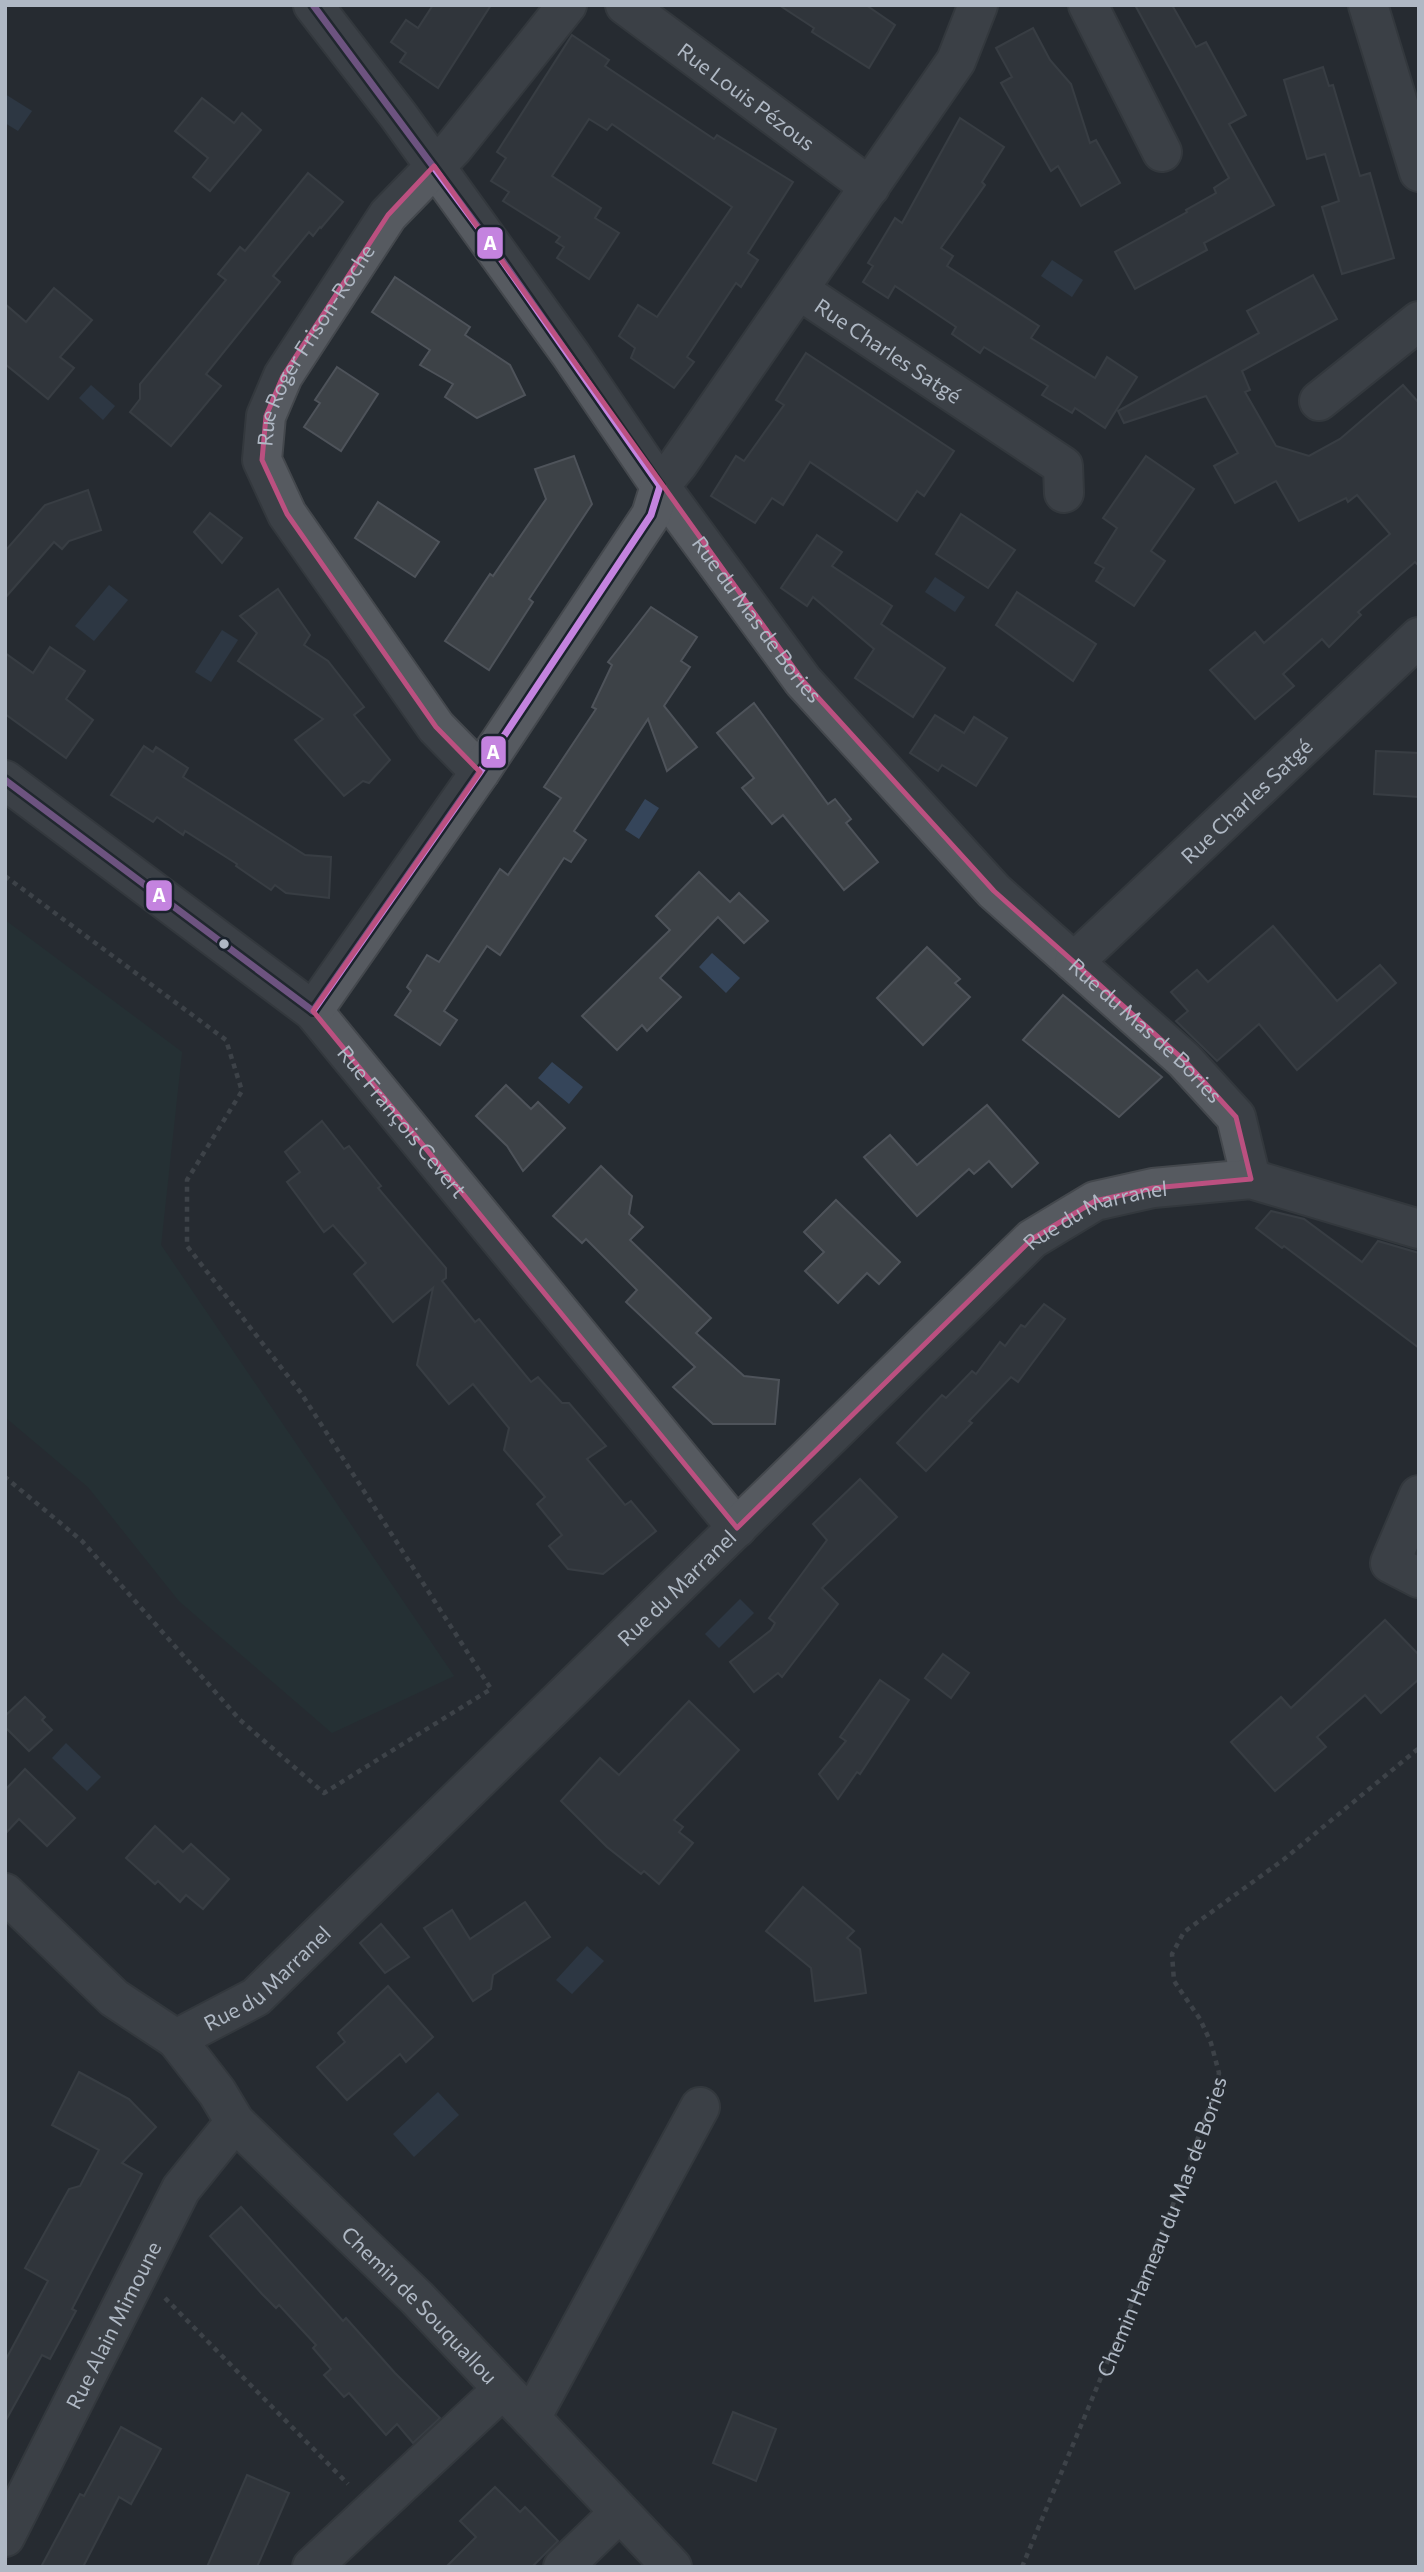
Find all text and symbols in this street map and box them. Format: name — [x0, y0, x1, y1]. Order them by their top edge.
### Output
street label: Rue Louis Pézous — [674, 37, 820, 155]
line badge: A — [476, 226, 504, 260]
text: A — [483, 231, 497, 254]
street label: Rue Roger Frison-Roche — [251, 239, 379, 447]
street label: Rue Charles Satgé — [811, 292, 967, 408]
street label: Rue du Mas de Bories — [688, 530, 828, 707]
street label: Rue Charles Satgé — [1175, 733, 1317, 868]
line badge: A — [480, 735, 507, 769]
text: A — [486, 740, 500, 763]
line badge: A — [145, 879, 173, 912]
text: A — [152, 883, 166, 906]
unlabelled marker — [217, 937, 231, 951]
street label: Rue du Mas de Bories — [1065, 952, 1228, 1107]
street label: Rue François Cevert — [333, 1040, 473, 1202]
street label: Rue du Marranel — [1017, 1174, 1168, 1254]
street label: Rue du Marranel — [611, 1524, 740, 1650]
street label: Rue du Marranel — [199, 1920, 335, 2035]
street label: Chemin Hameau du Mas de Bories — [1090, 2074, 1230, 2380]
street label: Chemin de Souquallou — [337, 2220, 503, 2388]
street label: Rue Alain Mimoune — [60, 2237, 165, 2413]

